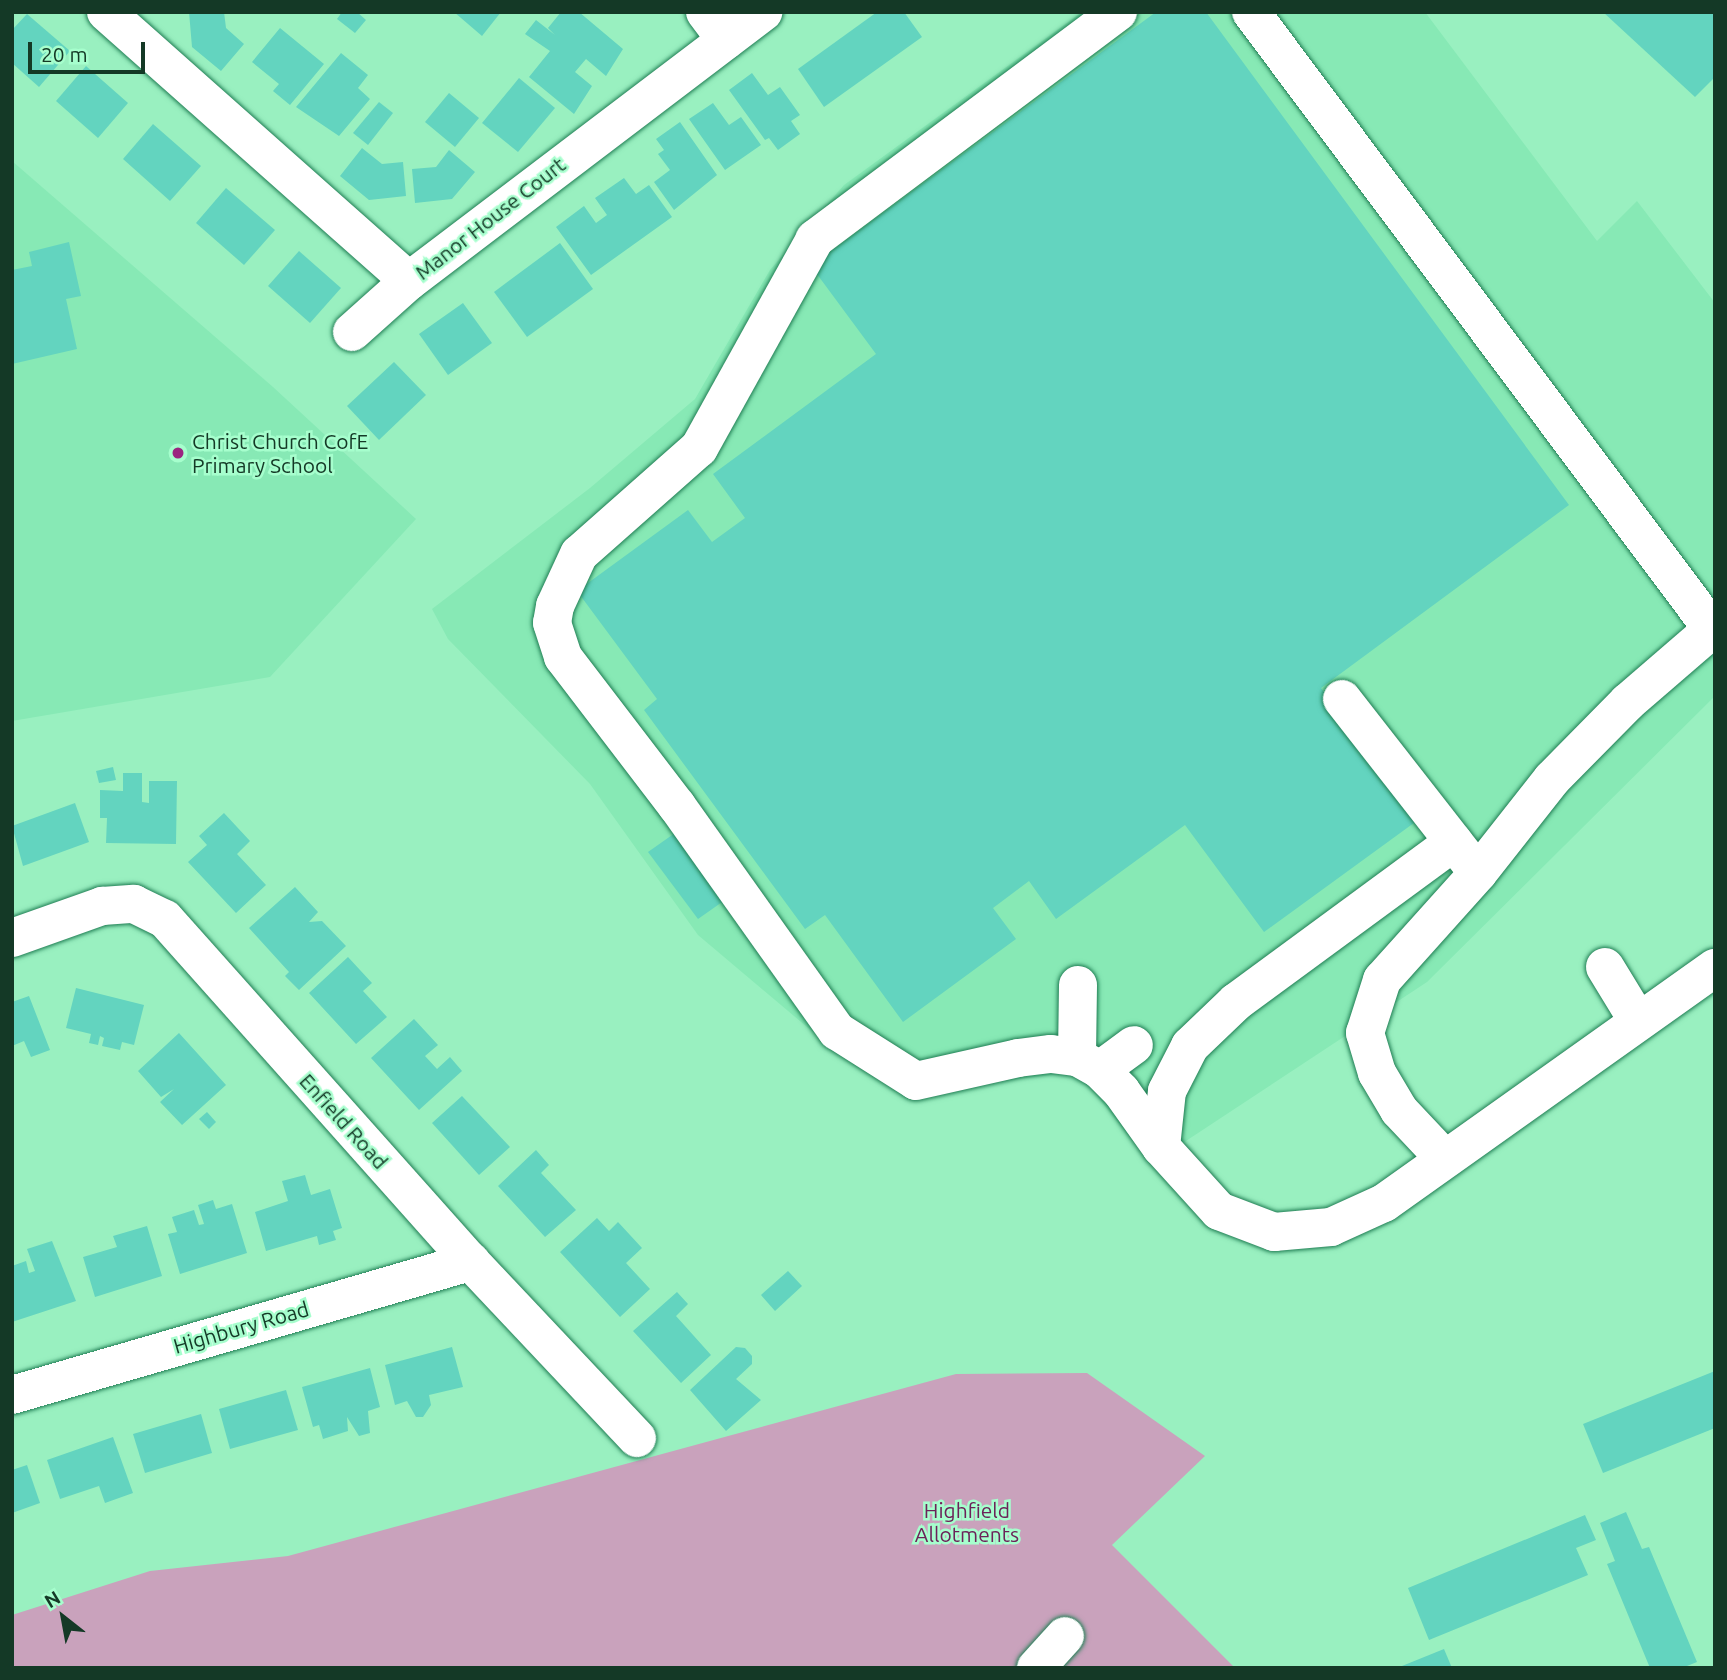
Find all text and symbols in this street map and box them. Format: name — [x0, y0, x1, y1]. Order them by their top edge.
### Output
scale bar — [32, 28, 149, 72]
text: 20 m — [41, 42, 88, 66]
street label: Manor House Court — [410, 151, 570, 285]
place label: Christ Church CofE Primary School — [192, 428, 368, 478]
marker: Christ Church CofE Primary School — [170, 445, 186, 461]
street label: Enfield Road — [295, 1068, 393, 1174]
street label: Highbury Road — [170, 1296, 312, 1358]
park label: Highfield Allotments — [915, 1497, 1019, 1547]
north arrow — [28, 1582, 98, 1652]
text: N — [40, 1586, 64, 1612]

